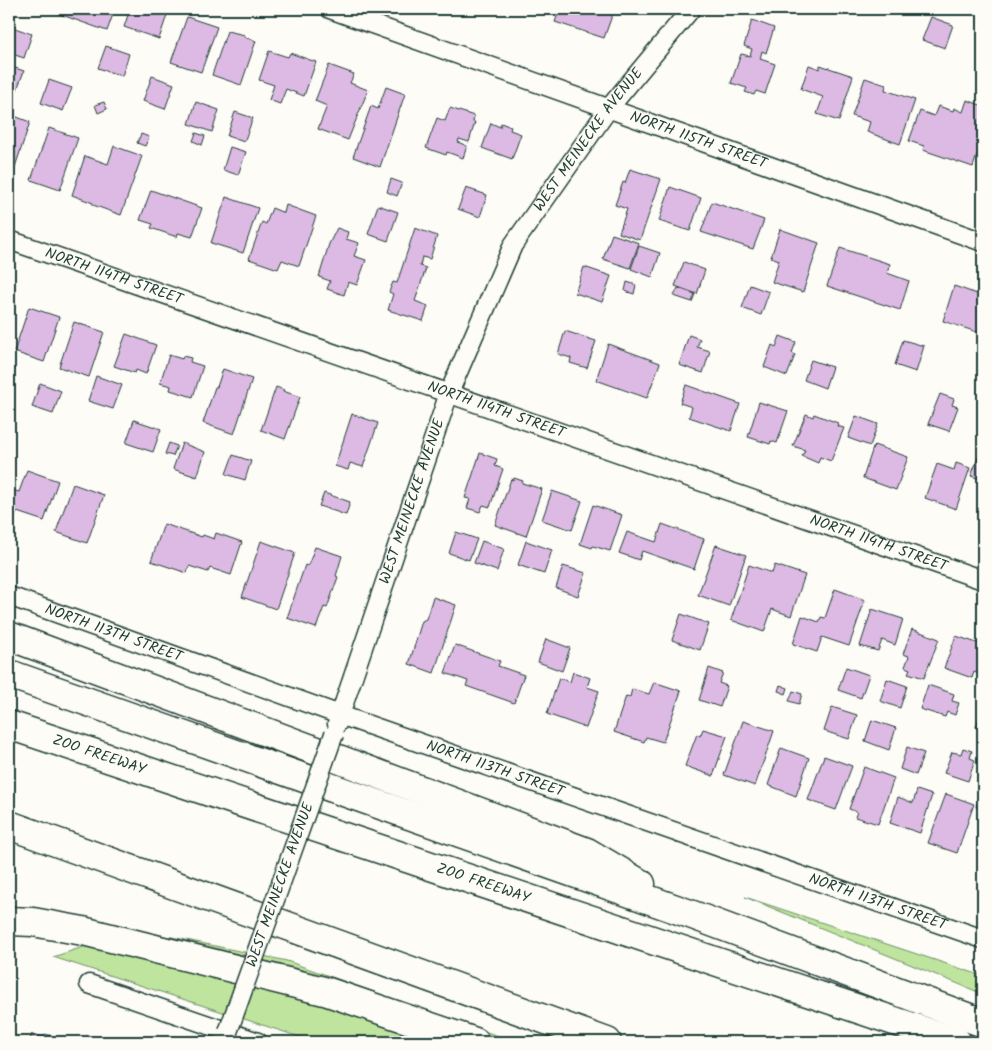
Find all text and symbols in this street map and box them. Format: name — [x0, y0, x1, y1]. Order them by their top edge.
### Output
street label: WEST MEINECKE AVENUE — [528, 62, 650, 217]
street label: NORTH 115TH STREET — [626, 105, 772, 177]
street label: NORTH 114TH STREET — [42, 241, 188, 312]
street label: NORTH 114TH STREET — [424, 375, 570, 446]
street label: WEST MEINECKE AVENUE — [373, 414, 452, 587]
street label: NORTH 114TH STREET — [806, 508, 953, 579]
street label: NORTH 113TH STREET — [41, 598, 187, 670]
street label: ZOO FREEWAY — [49, 728, 150, 782]
street label: NORTH 113TH STREET — [423, 734, 569, 805]
street label: WEST MEINECKE AVENUE — [240, 798, 321, 971]
street label: ZOO FREEWAY — [433, 857, 534, 911]
street label: NORTH 113TH STREET — [805, 867, 952, 938]

